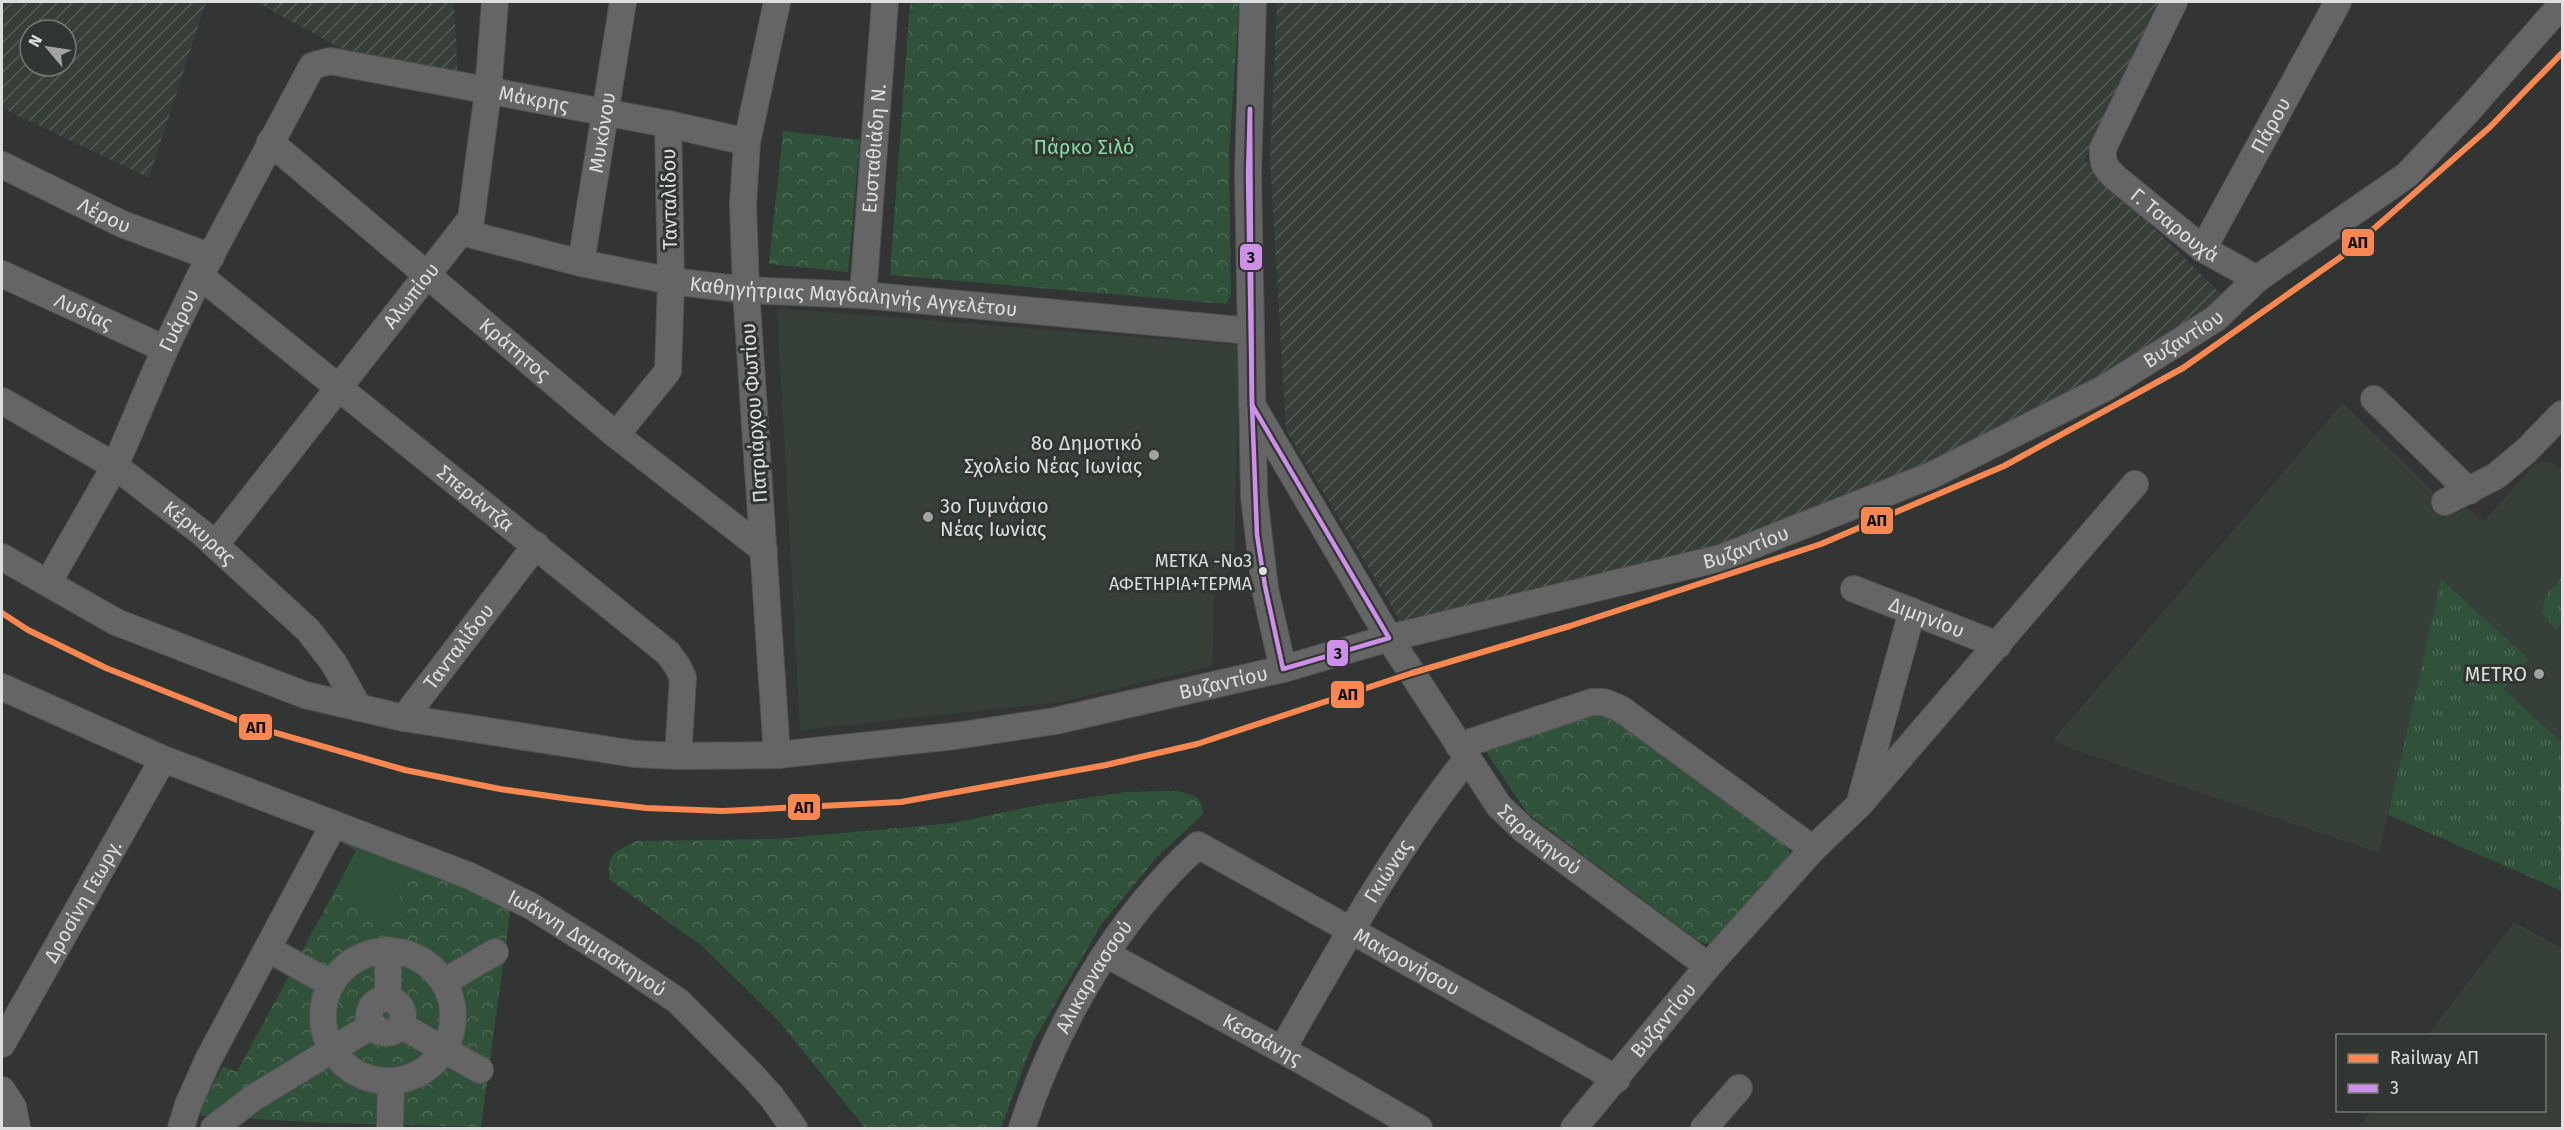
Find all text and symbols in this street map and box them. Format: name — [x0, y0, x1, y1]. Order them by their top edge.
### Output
north arrow — [18, 18, 78, 78]
text: N — [24, 32, 46, 50]
street label: Μάκρης — [497, 81, 571, 117]
street label: Ευσταθιάδη Ν. — [857, 83, 891, 214]
street label: Μυκόνου — [584, 90, 620, 175]
street label: Πάρου — [2246, 93, 2296, 157]
park label: Πάρκο Σιλό — [1033, 135, 1135, 159]
street label: Τανταλίδου — [656, 148, 682, 250]
street label: Γ. Τσαρουχά — [2126, 183, 2223, 267]
street label: Λέρου — [74, 192, 134, 238]
line badge: ΑΠ — [2341, 228, 2375, 257]
text: ΑΠ — [2347, 233, 2368, 252]
line badge: 3 — [1239, 243, 1263, 271]
text: 3 — [1246, 248, 1255, 267]
street label: Αλωπίου — [378, 258, 444, 333]
street label: Καθηγήτριας Μαγδαληνής Αγγελέτου — [688, 271, 1018, 321]
street label: Γυάρου — [154, 285, 204, 355]
street label: Λυδίας — [51, 288, 117, 335]
street label: Βυζαντίου — [2139, 305, 2229, 373]
street label: Κράτητος — [475, 313, 555, 386]
street label: Πατριάρχου Φωτίου — [736, 322, 772, 504]
place label: 8ο Δημοτικό Σχολείο Νέας Ιωνίας — [964, 431, 1142, 478]
marker: 8ο Δημοτικό Σχολείο Νέας Ιωνίας — [1147, 448, 1161, 462]
street label: Σπεράντζα — [432, 460, 519, 536]
place label: 3ο Γυμνάσιο Νέας Ιωνίας — [940, 494, 1049, 541]
street label: Κέρκυρας — [159, 496, 241, 570]
line badge: ΑΠ — [1860, 506, 1894, 535]
marker: 3ο Γυμνάσιο Νέας Ιωνίας — [921, 510, 935, 524]
text: ΑΠ — [1866, 511, 1887, 530]
street label: Βυζαντίου — [1700, 521, 1792, 574]
place label: ΜΕΤΚΑ -Νο3 ΑΦΕΤΗΡΙΑ+ΤΕΡΜΑ — [1109, 550, 1253, 595]
marker: ΜΕΤΚΑ -Νο3 ΑΦΕΤΗΡΙΑ+ΤΕΡΜΑ — [1257, 565, 1269, 577]
street label: Διμηνίου — [1885, 592, 1968, 643]
street label: Τανταλίδου — [418, 599, 499, 694]
line badge: 3 — [1326, 639, 1349, 667]
text: 3 — [1333, 644, 1342, 663]
street label: Βυζαντίου — [1177, 661, 1270, 704]
place label: METRO — [2465, 662, 2527, 686]
marker: METRO — [2532, 667, 2546, 681]
line badge: ΑΠ — [1330, 680, 1365, 709]
text: ΑΠ — [1337, 685, 1358, 704]
line badge: ΑΠ — [238, 713, 273, 741]
text: ΑΠ — [245, 718, 266, 737]
line badge: ΑΠ — [787, 793, 821, 821]
text: ΑΠ — [793, 798, 814, 817]
street label: Σαρακηνού — [1493, 799, 1586, 880]
street label: Γκιώνας — [1359, 835, 1417, 907]
street label: Δροσίνη Γεωργ. — [39, 836, 127, 967]
street label: Ιωάννη Δαμασκηνού — [504, 884, 671, 1002]
street label: Αλικαρνασσού — [1050, 915, 1137, 1037]
street label: Μακρονήσου — [1350, 922, 1464, 1001]
street label: Βυζαντίου — [1625, 978, 1701, 1063]
street label: Κεσσάνης — [1219, 1008, 1306, 1071]
legend — [2336, 1034, 2546, 1112]
text: Railway ΑΠ — [2390, 1047, 2479, 1069]
text: 3 — [2390, 1077, 2399, 1099]

